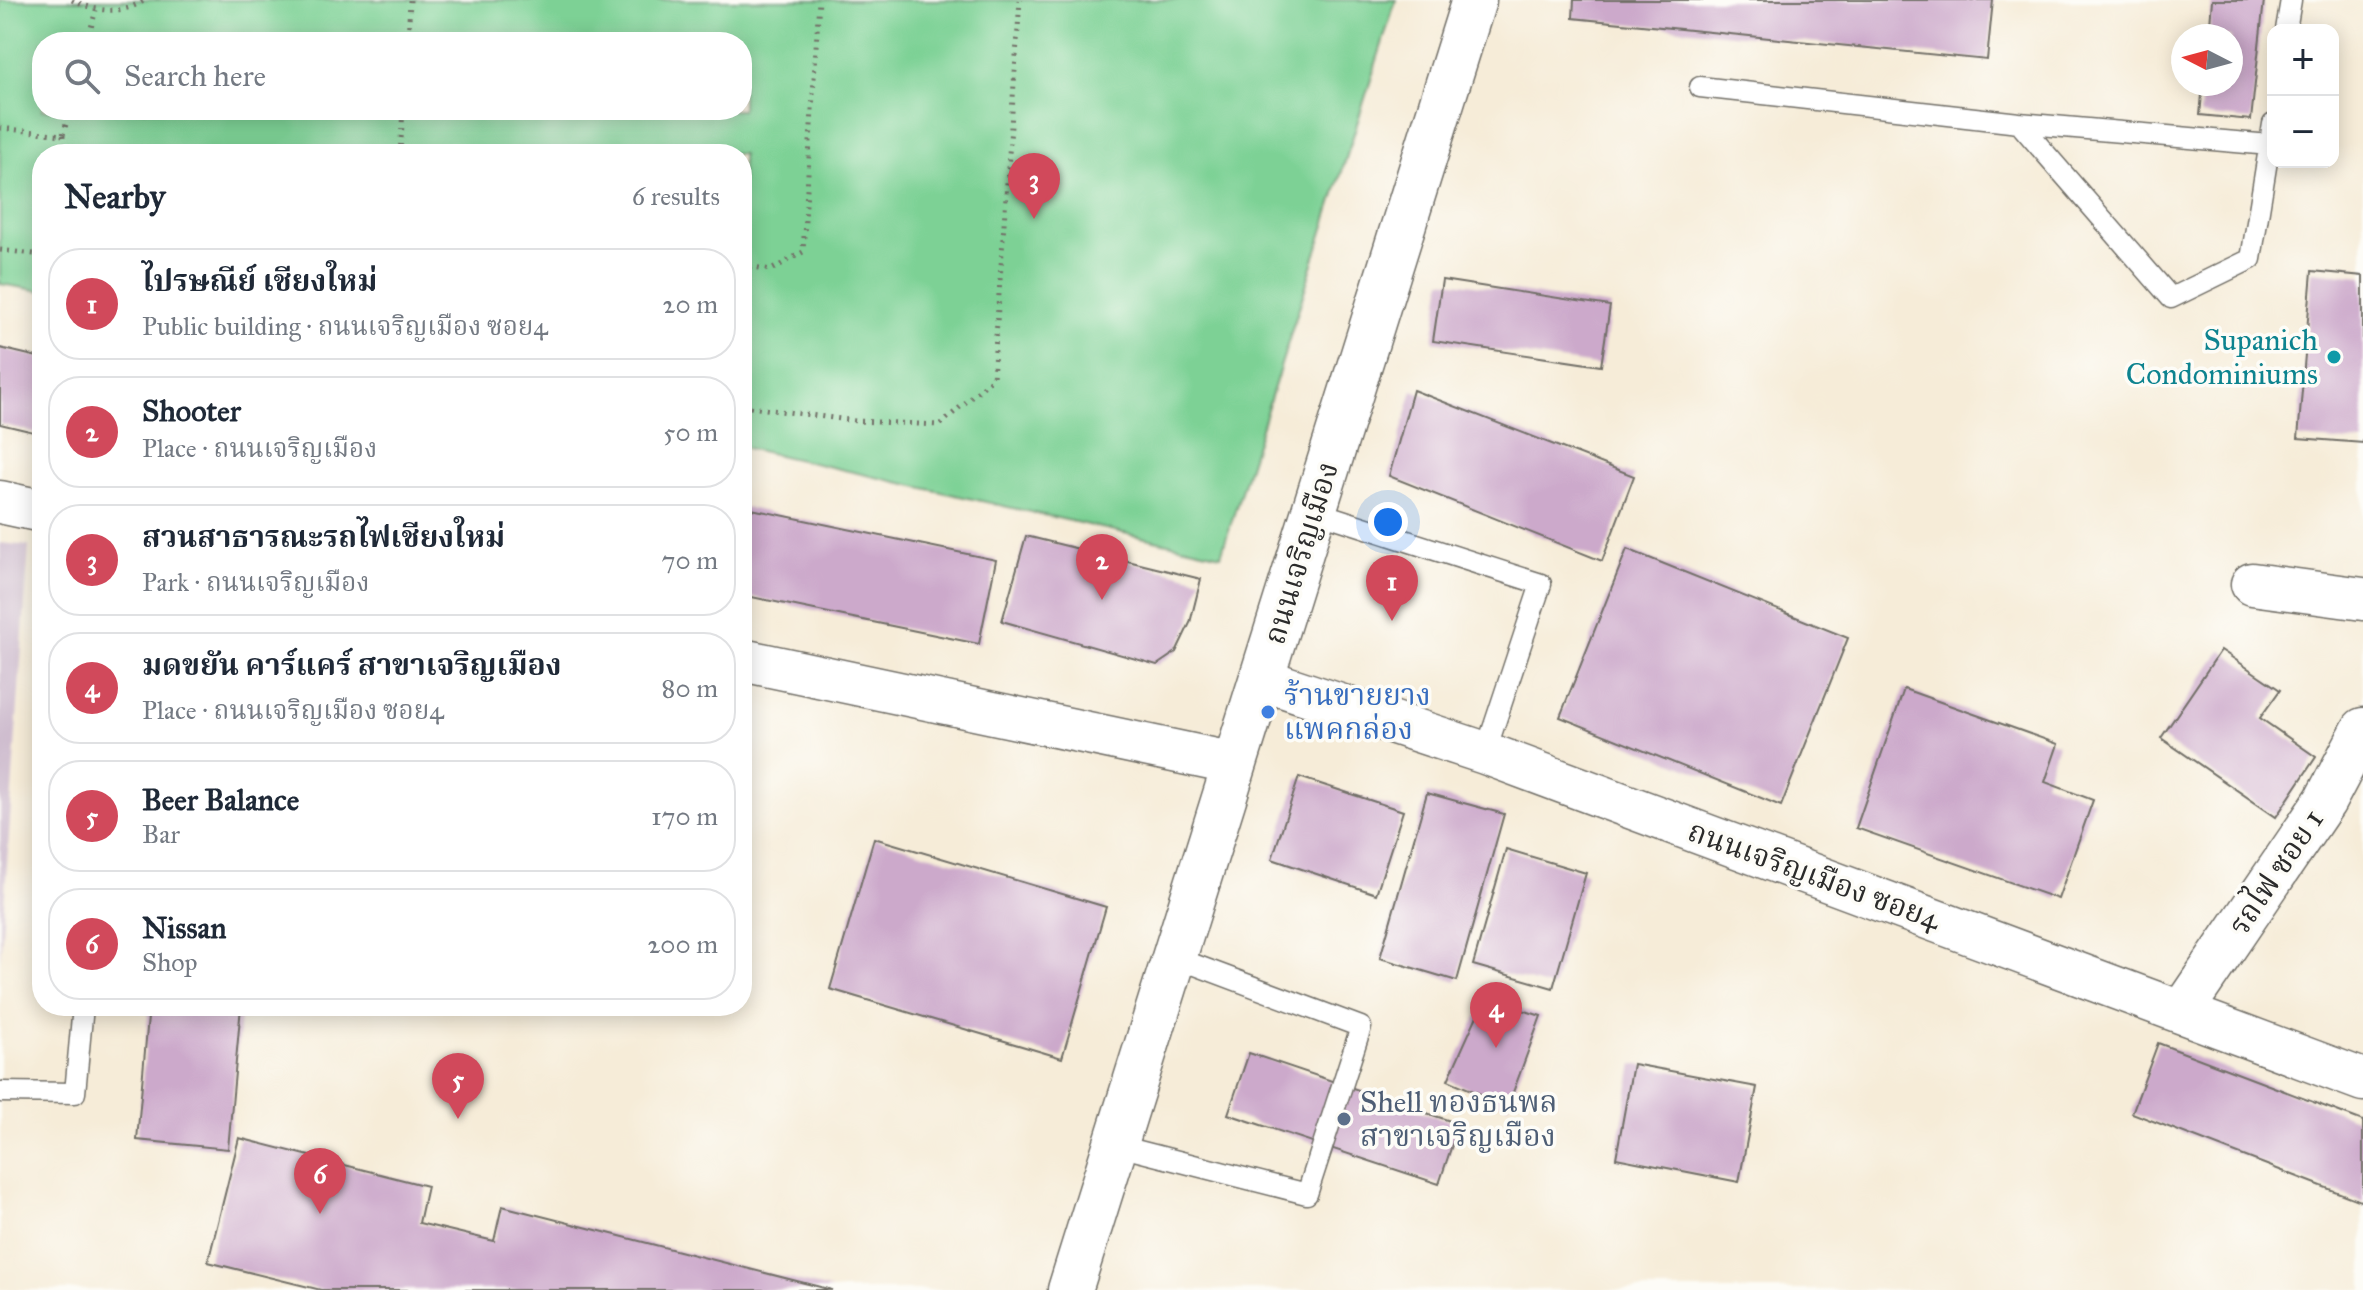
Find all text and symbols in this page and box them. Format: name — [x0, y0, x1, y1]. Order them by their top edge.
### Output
north arrow — [2171, 24, 2243, 96]
map controls — [2267, 24, 2339, 168]
button: + — [2267, 24, 2339, 96]
search box — [32, 32, 752, 120]
icon: search — [60, 54, 104, 98]
text: Search here — [124, 58, 266, 94]
button: − — [2267, 96, 2339, 168]
pin: 3 — [1008, 153, 1060, 219]
text: Nearby — [64, 176, 166, 217]
text: 6 results — [632, 180, 720, 212]
text: ไปรษณีย์ เชียงใหม่ — [142, 263, 377, 299]
text: 1 — [87, 288, 97, 320]
text: 20 m — [663, 288, 718, 320]
text: Public building · ถนนเจริญเมือง ซอย4 — [142, 310, 548, 342]
place label: Supanich Condominiums — [2126, 322, 2318, 392]
marker: Supanich Condominiums — [2325, 348, 2343, 366]
text: Shooter — [142, 393, 241, 429]
text: 2 — [86, 416, 98, 448]
text: 50 m — [663, 416, 718, 448]
text: Place · ถนนเจริญเมือง — [142, 432, 377, 464]
street label: ถนนเจริญเมือง — [1256, 457, 1346, 649]
your location — [1368, 502, 1408, 542]
text: สวนสาธารณะรถไฟเชียงใหม่ — [142, 519, 505, 555]
pin: 2 — [1076, 534, 1128, 600]
text: 3 — [87, 544, 97, 576]
text: 70 m — [662, 544, 718, 576]
pin: 1 — [1366, 555, 1418, 621]
text: Park · ถนนเจริญเมือง — [142, 566, 370, 598]
text: มดขยัน คาร์แคร์ สาขาเจริญเมือง — [142, 647, 561, 683]
text: 4 — [85, 672, 99, 704]
text: 80 m — [662, 672, 718, 704]
place label: ร้านขายยาง แพคกล่อง — [1284, 677, 1431, 747]
text: Place · ถนนเจริญเมือง ซอย4 — [142, 694, 444, 726]
marker: ร้านขายยาง แพคกล่อง — [1259, 703, 1277, 721]
text: Beer Balance — [142, 782, 299, 818]
text: 5 — [86, 800, 98, 832]
text: 170 m — [651, 800, 718, 832]
street label: รถไฟ ซอย 1 — [2218, 801, 2331, 942]
street label: ถนนเจริญเมือง ซอย4 — [1683, 813, 1946, 938]
text: Bar — [142, 818, 180, 850]
text: Nissan — [142, 910, 226, 946]
text: 6 — [85, 928, 99, 960]
text: 200 m — [647, 928, 718, 960]
text: Shop — [142, 946, 198, 978]
pin: 4 — [1470, 982, 1522, 1048]
pin: 5 — [432, 1053, 484, 1119]
place label: Shell ทองธนพล สาขาเจริญเมือง — [1360, 1084, 1558, 1154]
marker: Shell ทองธนพล สาขาเจริญเมือง — [1335, 1110, 1353, 1128]
pin: 6 — [294, 1148, 346, 1214]

